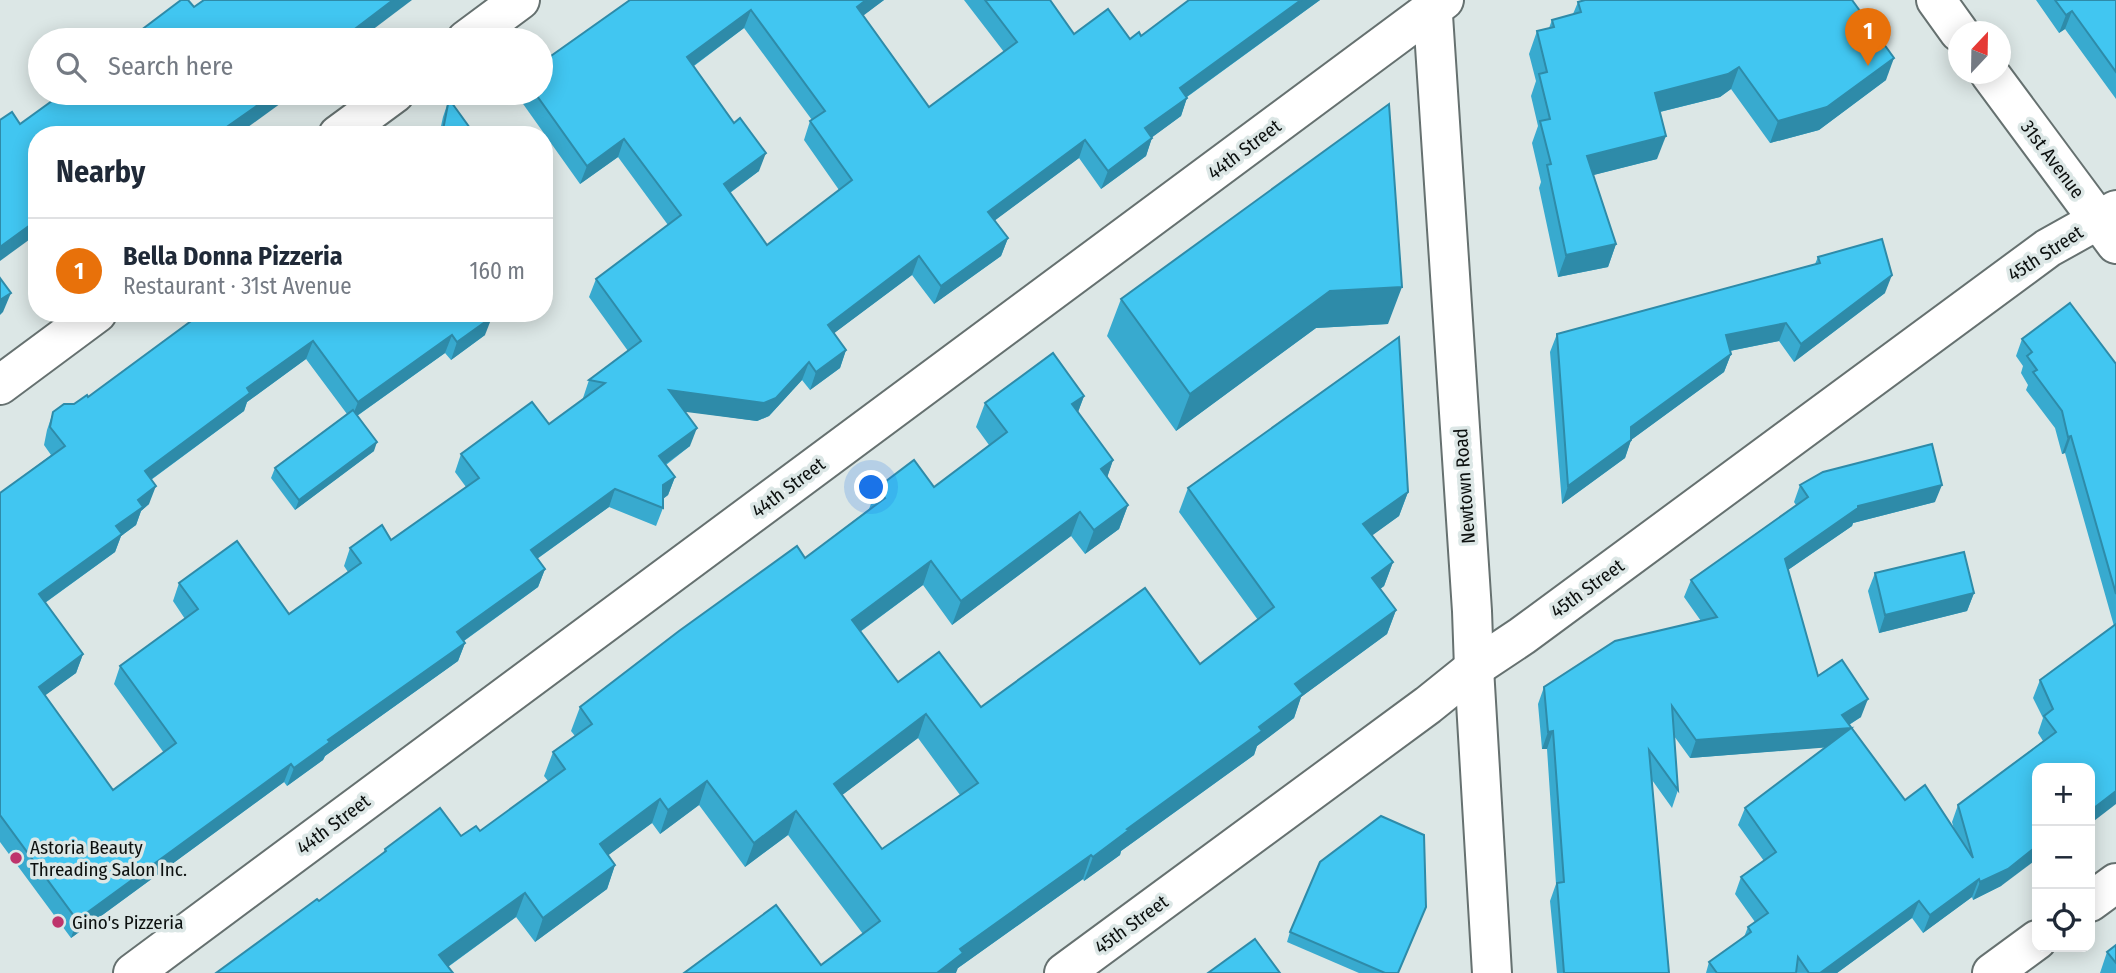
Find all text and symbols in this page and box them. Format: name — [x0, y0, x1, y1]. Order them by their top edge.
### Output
pin: 1 — [1845, 8, 1891, 66]
north arrow — [1948, 21, 2011, 84]
search box — [28, 28, 553, 105]
icon: search — [52, 48, 90, 86]
text: Search here — [108, 51, 233, 82]
street label: 44th Street — [1203, 114, 1286, 184]
street label: 31st Avenue — [2016, 116, 2089, 203]
text: Nearby — [56, 154, 145, 190]
street label: 45th Street — [2003, 220, 2088, 286]
text: Bella Donna Pizzeria — [123, 241, 343, 272]
text: 1 — [74, 257, 84, 285]
text: 160 m — [470, 257, 525, 285]
text: Restaurant · 31st Avenue — [123, 272, 352, 300]
street label: Newtown Road — [1449, 427, 1480, 544]
street label: 44th Street — [747, 452, 830, 522]
your location — [854, 470, 888, 504]
street label: 45th Street — [1546, 554, 1629, 623]
map controls — [2032, 763, 2095, 952]
button: + — [2032, 763, 2095, 826]
street label: 44th Street — [292, 789, 375, 859]
button: − — [2032, 826, 2095, 889]
place label: Astoria Beauty Threading Salon Inc. — [30, 836, 187, 881]
marker: Astoria Beauty Threading Salon Inc. — [8, 850, 24, 866]
button: locate — [2032, 889, 2095, 952]
street label: 45th Street — [1090, 890, 1173, 959]
place label: Gino's Pizzeria — [72, 911, 183, 934]
marker: Gino's Pizzeria — [50, 914, 66, 930]

